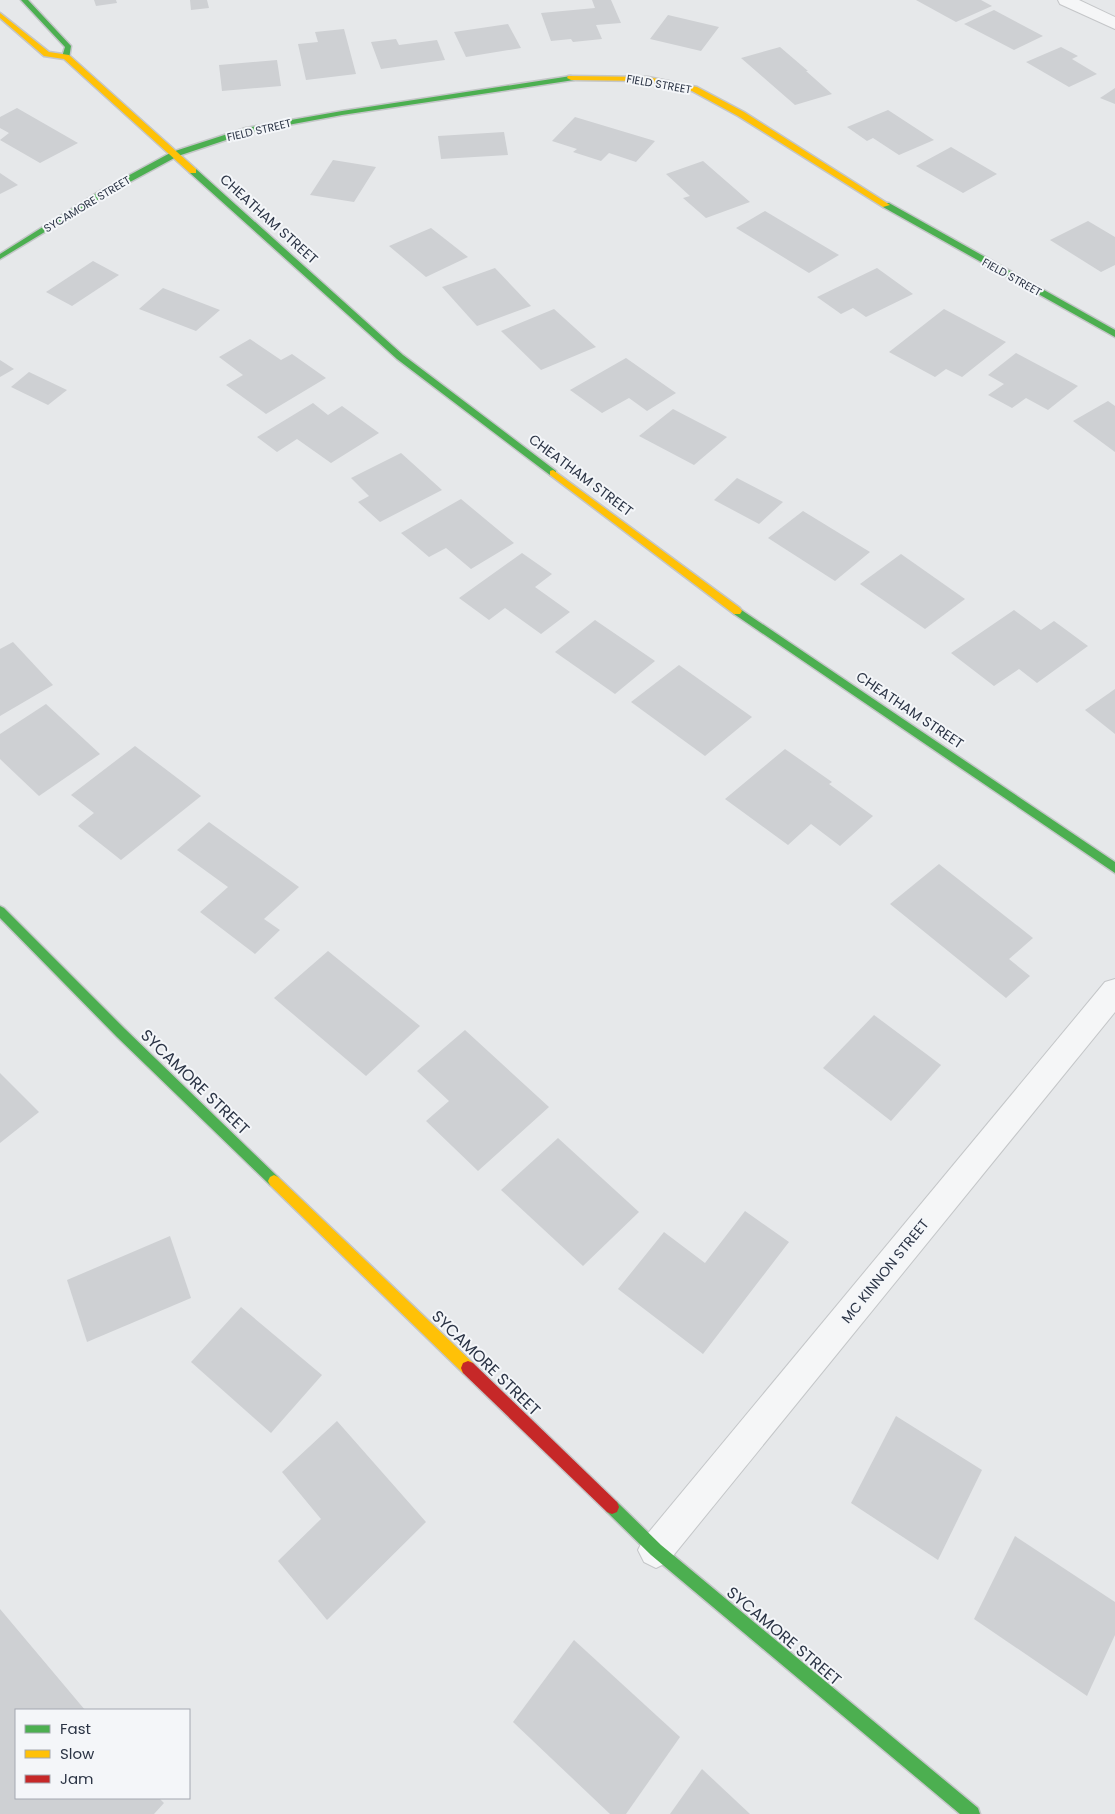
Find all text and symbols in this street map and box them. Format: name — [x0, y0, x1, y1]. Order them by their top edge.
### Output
street label: FIELD STREET — [625, 70, 693, 98]
street label: FIELD STREET — [225, 115, 293, 145]
street label: CHEATHAM STREET — [216, 169, 323, 269]
street label: SYCAMORE STREET — [41, 172, 133, 236]
street label: FIELD STREET — [979, 254, 1045, 300]
street label: CHEATHAM STREET — [525, 429, 638, 521]
street label: CHEATHAM STREET — [852, 667, 968, 754]
street label: SYCAMORE STREET — [135, 1024, 255, 1140]
street label: MC KINNON STREET — [837, 1214, 934, 1327]
street label: SYCAMORE STREET — [426, 1305, 546, 1421]
street label: SYCAMORE STREET — [722, 1581, 847, 1691]
legend — [15, 1709, 190, 1799]
text: Fast — [60, 1718, 91, 1739]
text: Slow — [60, 1743, 95, 1764]
text: Jam — [60, 1768, 94, 1789]

